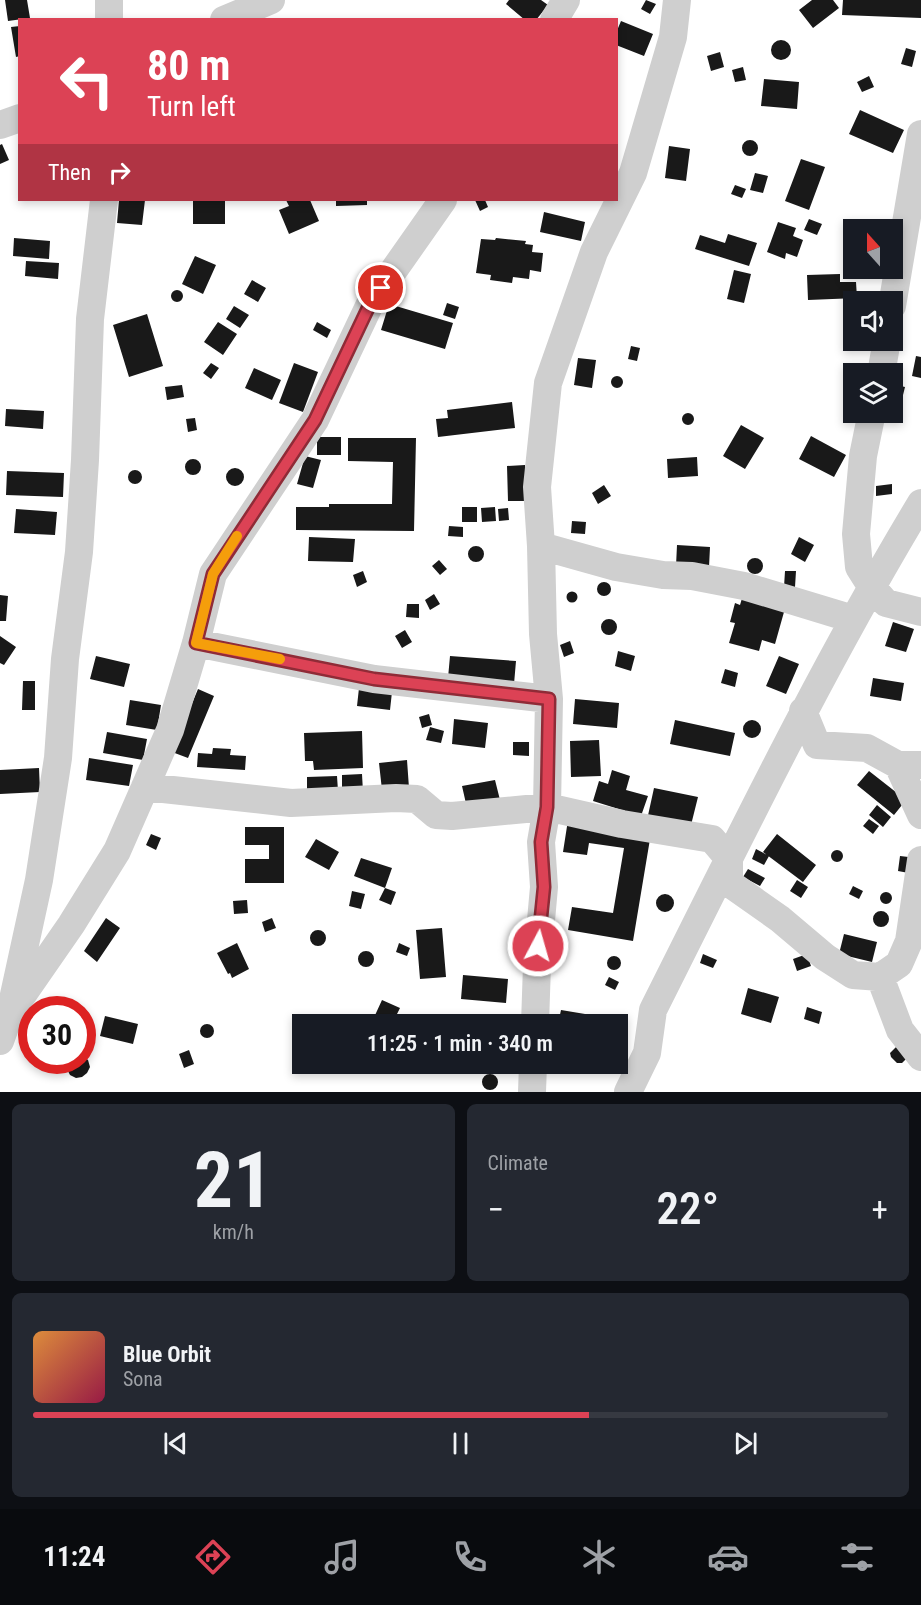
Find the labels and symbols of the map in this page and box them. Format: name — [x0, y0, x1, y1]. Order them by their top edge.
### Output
north arrow — [843, 219, 903, 279]
pin — [355, 262, 406, 313]
position arrow — [506, 914, 570, 978]
speed limit sign: 30 — [18, 996, 96, 1074]

